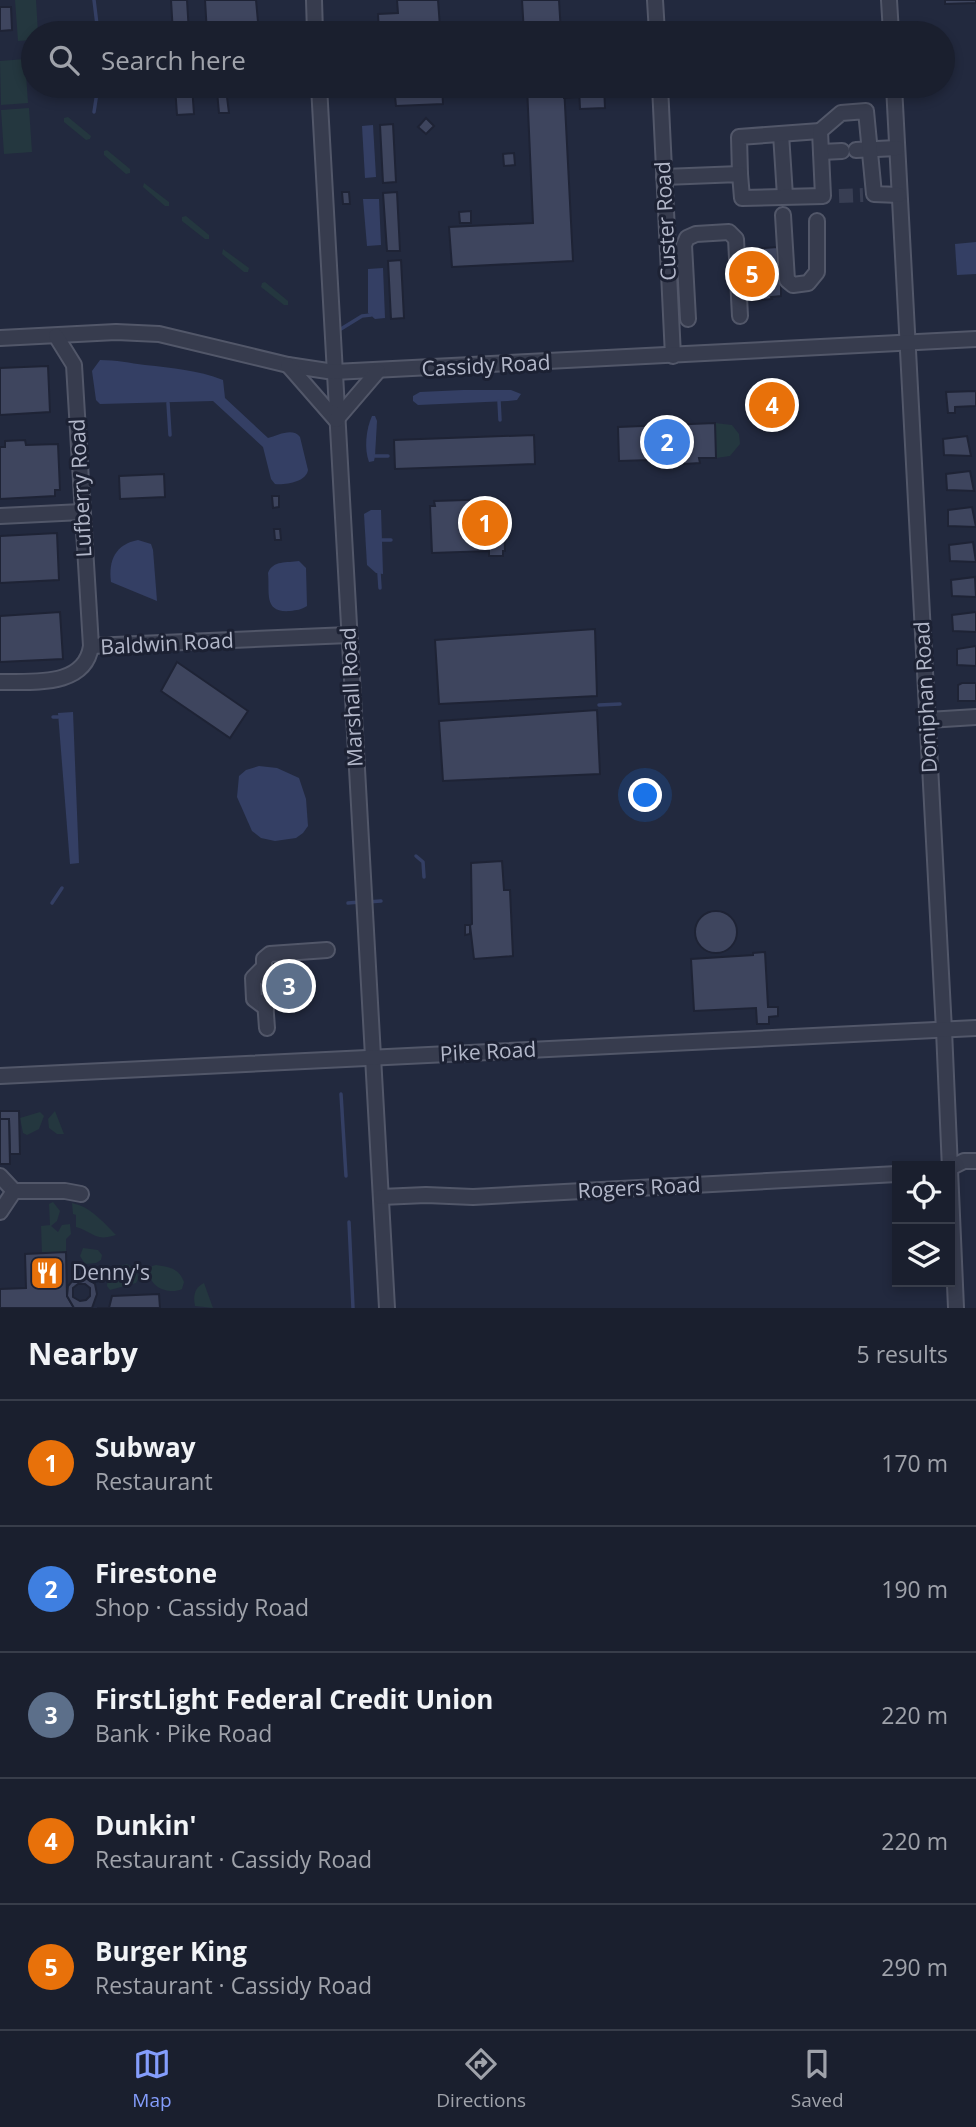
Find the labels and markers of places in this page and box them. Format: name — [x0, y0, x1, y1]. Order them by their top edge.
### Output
pin: 5 — [729, 248, 775, 300]
pin: 4 — [749, 379, 795, 431]
pin: 2 — [644, 416, 690, 468]
pin: 1 — [462, 497, 508, 549]
pin: 3 — [266, 960, 312, 1012]
restaurant icon: Denny's — [28, 1254, 66, 1292]
place label: Denny's — [72, 1258, 150, 1286]

